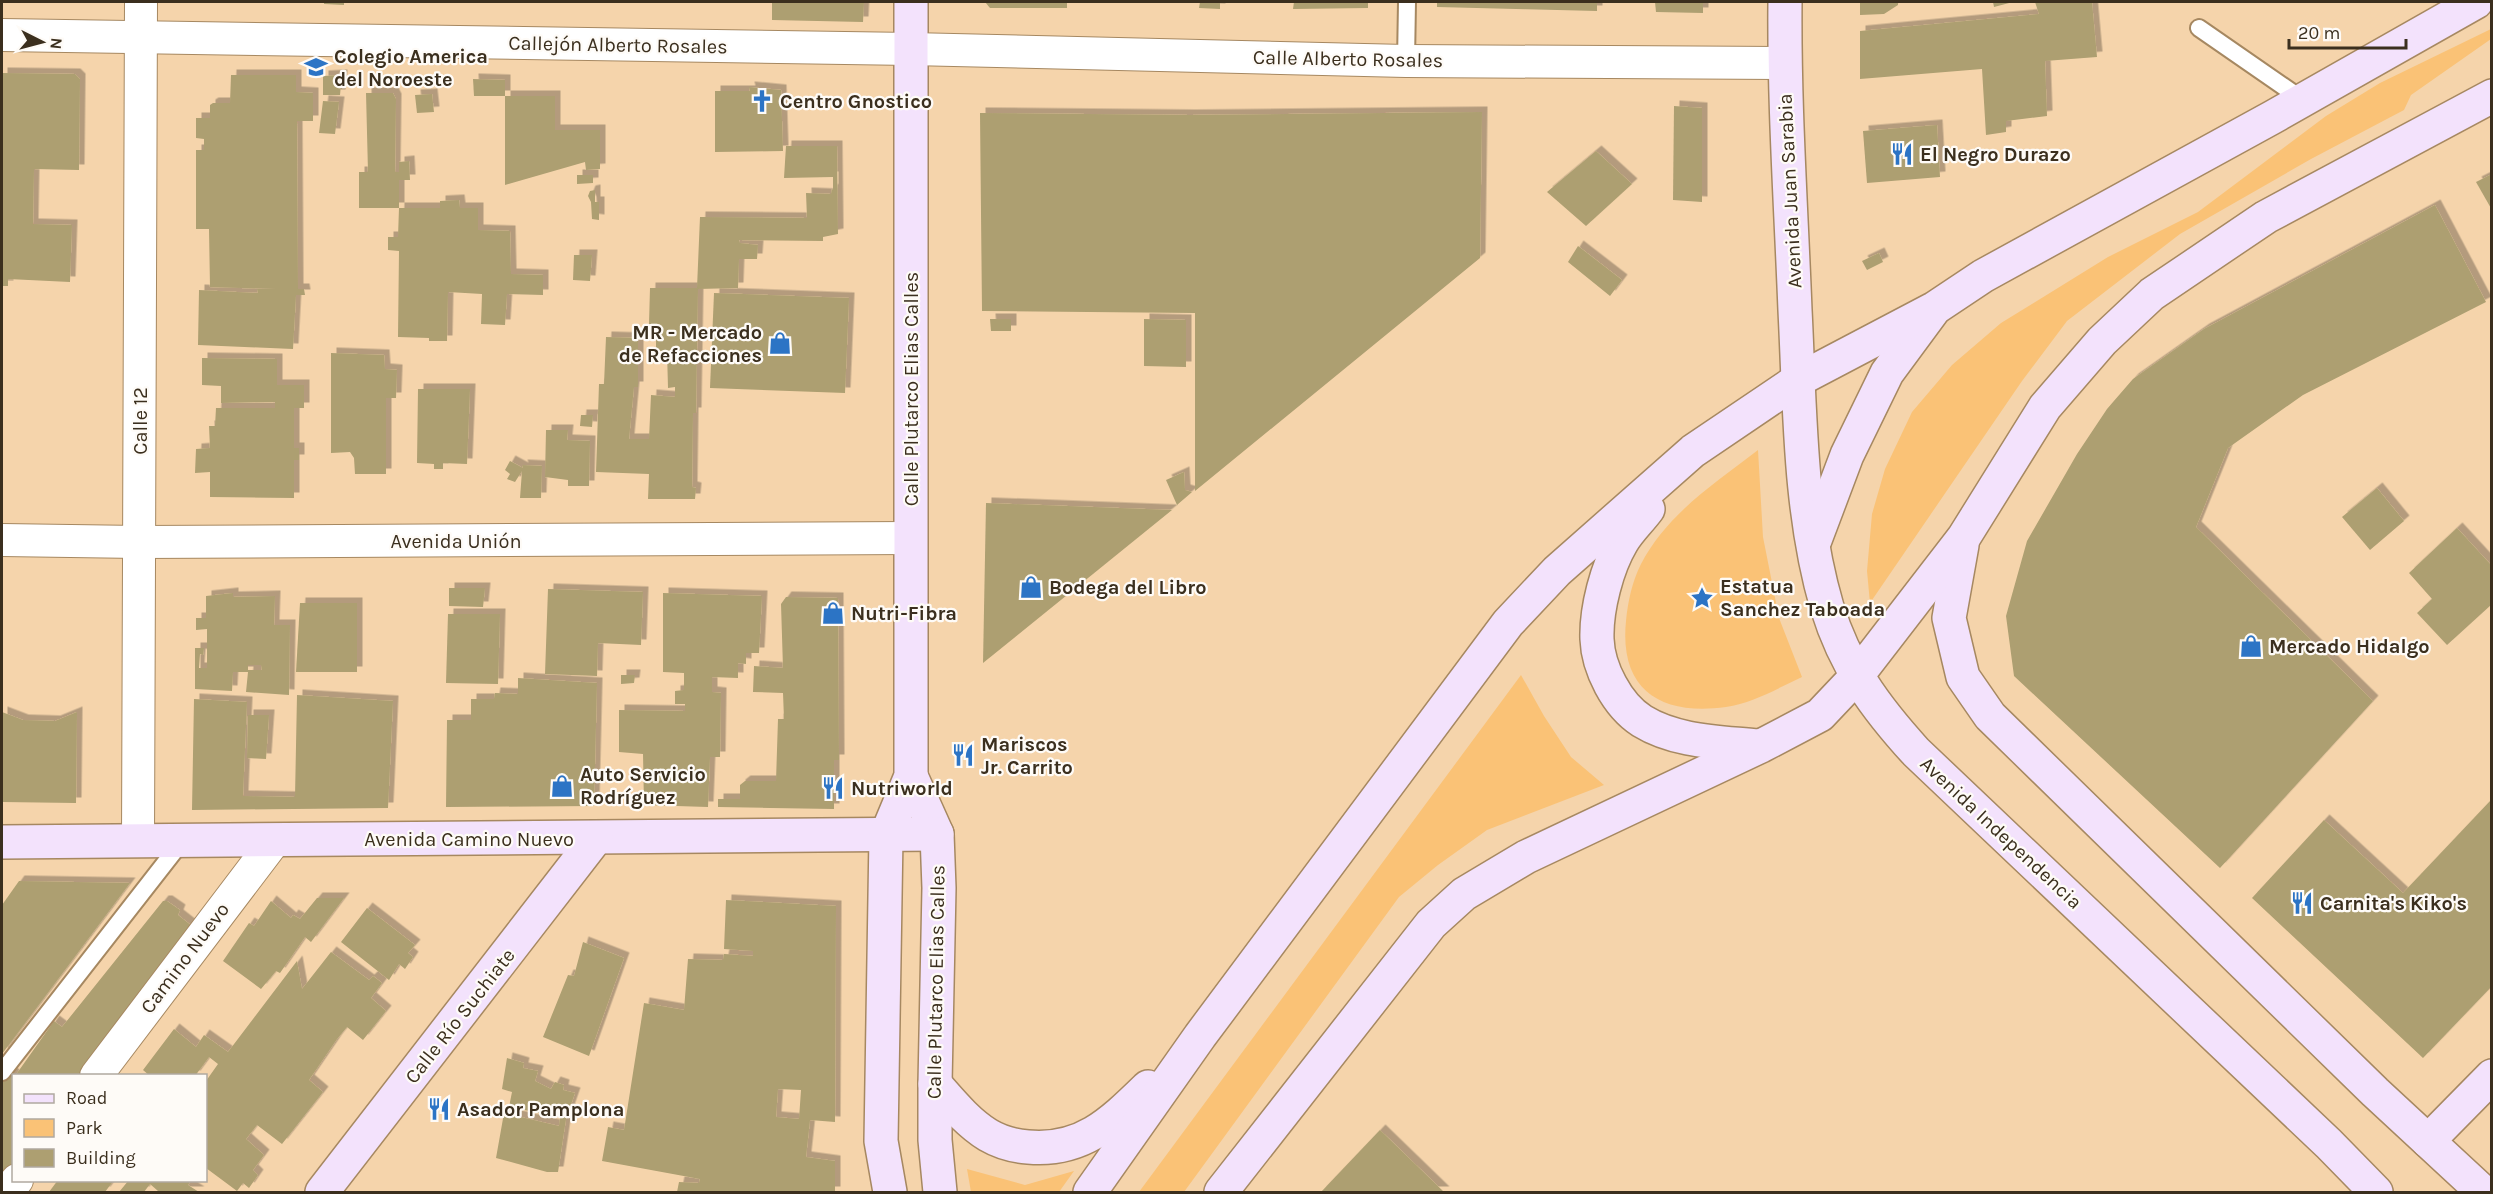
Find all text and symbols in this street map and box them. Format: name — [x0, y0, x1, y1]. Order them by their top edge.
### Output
north arrow — [12, 12, 72, 72]
scale bar — [2289, 12, 2406, 50]
text: 20 m — [2298, 22, 2340, 44]
street label: Callejón Alberto Rosales — [508, 32, 728, 58]
text: N — [46, 37, 66, 50]
place label: Colegio America del Noroeste — [334, 45, 488, 91]
street label: Calle Alberto Rosales — [1253, 46, 1443, 72]
school or university icon: Colegio America del Noroeste — [303, 54, 329, 80]
church icon: Centro Gnostico — [749, 88, 775, 114]
place label: Centro Gnostico — [780, 90, 932, 113]
street label: Avenida Juan Sarabia — [1773, 93, 1807, 289]
restaurant icon: El Negro Durazo — [1889, 141, 1915, 167]
place label: El Negro Durazo — [1920, 143, 2071, 166]
street label: Calle Plutarco Elias Calles — [900, 272, 923, 506]
place label: MR - Mercado de Refacciones — [619, 321, 762, 367]
shop icon: MR - Mercado de Refacciones — [767, 330, 793, 356]
street label: Calle 12 — [129, 387, 152, 455]
street label: Avenida Unión — [390, 530, 522, 553]
shop icon: Bodega del Libro — [1018, 574, 1044, 600]
place label: Estatua Sanchez Taboada — [1720, 575, 1885, 621]
place label: Bodega del Libro — [1049, 576, 1206, 599]
place icon: Estatua Sanchez Taboada — [1689, 585, 1715, 611]
shop icon: Nutri-Fibra — [820, 600, 846, 626]
place label: Nutri-Fibra — [851, 602, 957, 625]
shop icon: Mercado Hidalgo — [2238, 633, 2264, 659]
place label: Mercado Hidalgo — [2269, 635, 2430, 658]
place label: Mariscos Jr. Carrito — [981, 733, 1073, 779]
restaurant icon: Mariscos Jr. Carrito — [950, 742, 976, 768]
street label: Avenida Independencia — [1916, 752, 2086, 914]
place label: Auto Servicio Rodríguez — [580, 763, 706, 809]
shop icon: Auto Servicio Rodríguez — [549, 773, 575, 799]
restaurant icon: Nutriworld — [820, 775, 846, 801]
place label: Nutriworld — [851, 777, 953, 800]
street label: Avenida Camino Nuevo — [364, 828, 574, 851]
street label: Calle Plutarco Elias Calles — [922, 865, 950, 1099]
restaurant icon: Carnita's Kiko's — [2289, 890, 2315, 916]
place label: Carnita's Kiko's — [2320, 892, 2467, 915]
street label: Camino Nuevo — [136, 898, 234, 1018]
street label: Calle Río Suchiate — [400, 944, 520, 1088]
legend — [12, 1074, 207, 1182]
text: Road — [66, 1087, 107, 1109]
restaurant icon: Asador Pamplona — [426, 1096, 452, 1122]
place label: Asador Pamplona — [457, 1098, 624, 1121]
text: Park — [66, 1117, 103, 1139]
text: Building — [66, 1147, 136, 1169]

